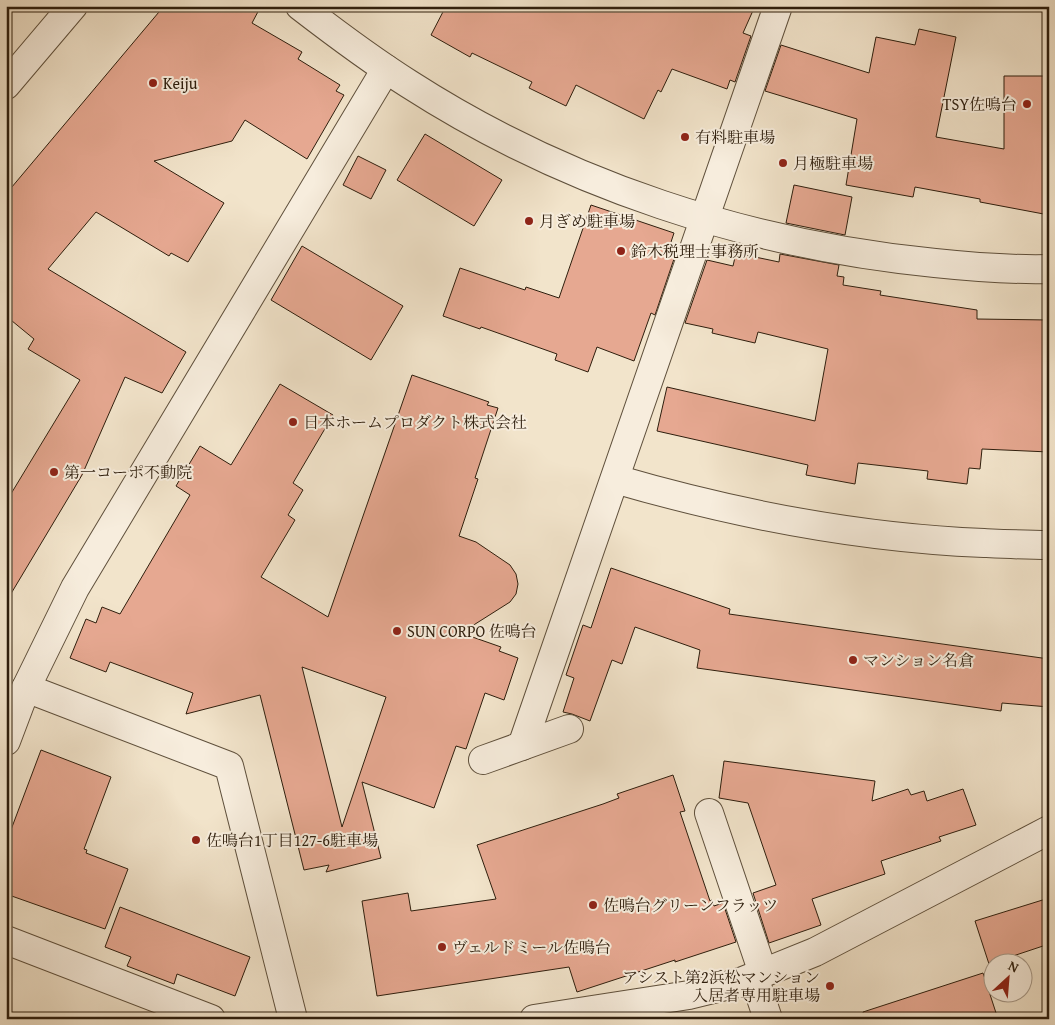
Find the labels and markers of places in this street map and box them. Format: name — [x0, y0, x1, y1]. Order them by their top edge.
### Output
place label: Keiju — [163, 71, 198, 95]
marker: Keiju — [147, 77, 159, 89]
place label: TSY佐鳴台 — [943, 92, 1017, 116]
marker: TSY佐鳴台 — [1021, 98, 1033, 110]
place label: 有料駐車場 — [695, 125, 775, 149]
marker: 有料駐車場 — [679, 131, 691, 143]
place label: 月極駐車場 — [793, 151, 873, 175]
marker: 月極駐車場 — [777, 157, 789, 169]
place label: 月ぎめ駐車場 — [539, 209, 635, 233]
marker: 月ぎめ駐車場 — [523, 215, 535, 227]
place label: 鈴木税理士事務所 — [630, 239, 759, 263]
marker: 鈴木税理士事務所 — [615, 245, 627, 257]
place label: 日本ホームプロダクト株式会社 — [303, 410, 527, 434]
marker: 日本ホームプロダクト株式会社 — [287, 416, 299, 428]
place label: 第一コーポ不動院 — [64, 460, 192, 484]
marker: 第一コーポ不動院 — [48, 466, 60, 478]
place label: SUN CORPO 佐鳴台 — [407, 619, 537, 643]
marker: SUN CORPO 佐鳴台 — [391, 625, 403, 637]
place label: マンション名倉 — [863, 648, 974, 672]
marker: マンション名倉 — [847, 654, 859, 666]
place label: 佐鳴台1丁目127-6駐車場 — [206, 828, 378, 852]
marker: 佐鳴台1丁目127-6駐車場 — [190, 834, 202, 846]
place label: 佐鳴台グリーンフラッツ — [603, 893, 778, 917]
marker: 佐鳴台グリーンフラッツ — [587, 899, 599, 911]
place label: ヴェルドミール佐鳴台 — [452, 935, 611, 959]
marker: ヴェルドミール佐鳴台 — [436, 941, 448, 953]
place label: アシスト第2浜松マンション 入居者専用駐車場 — [622, 965, 820, 1007]
marker: アシスト第2浜松マンション 入居者専用駐車場 — [824, 980, 836, 992]

